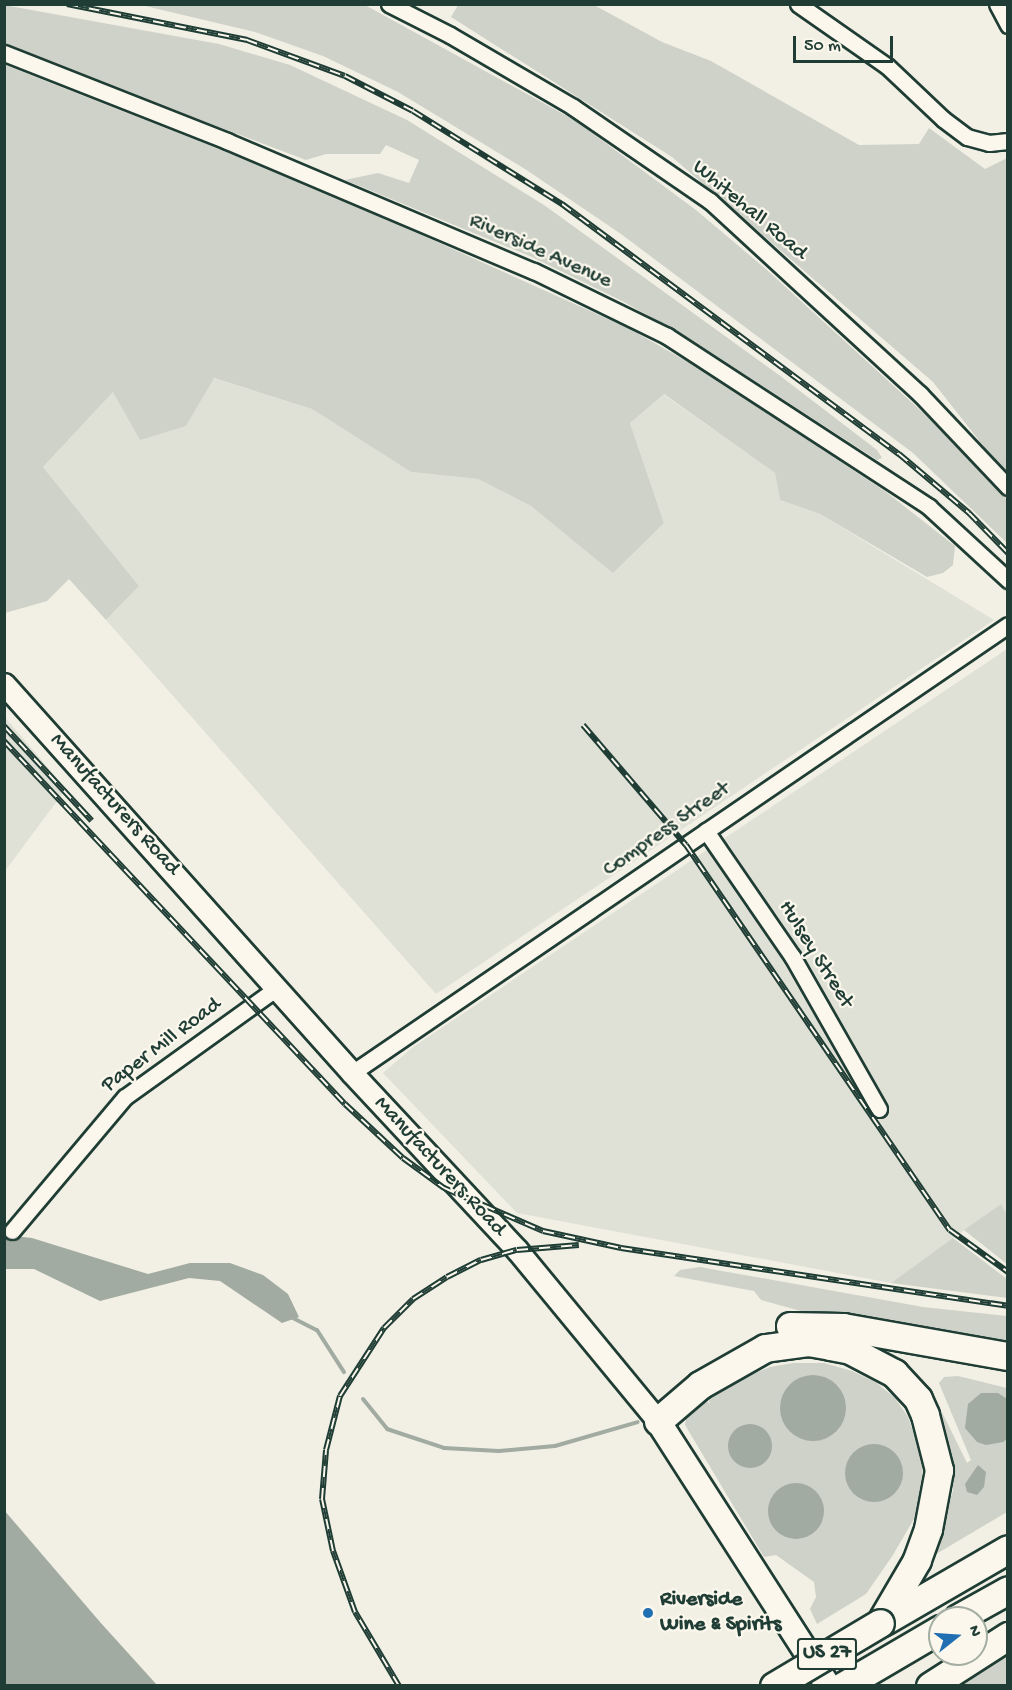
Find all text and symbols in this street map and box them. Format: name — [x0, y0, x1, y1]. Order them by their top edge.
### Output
scale bar — [796, 24, 896, 62]
text: 50 m — [804, 36, 841, 57]
street label: Whitehall Road — [686, 155, 812, 267]
street label: Riverside Avenue — [464, 209, 616, 295]
street label: Manufacturers Road — [43, 728, 185, 882]
street label: Compress Street — [598, 776, 736, 884]
street label: Hulsey Street — [772, 896, 858, 1014]
street label: Paper Mill Road — [97, 993, 227, 1099]
street label: Manufacturers Road — [367, 1091, 511, 1243]
place label: Riverside Wine & Spirits — [660, 1587, 781, 1639]
marker: Riverside Wine & Spirits — [641, 1606, 655, 1620]
north arrow — [928, 1606, 988, 1666]
text: N — [963, 1623, 984, 1639]
road number: US 27 — [796, 1636, 858, 1672]

